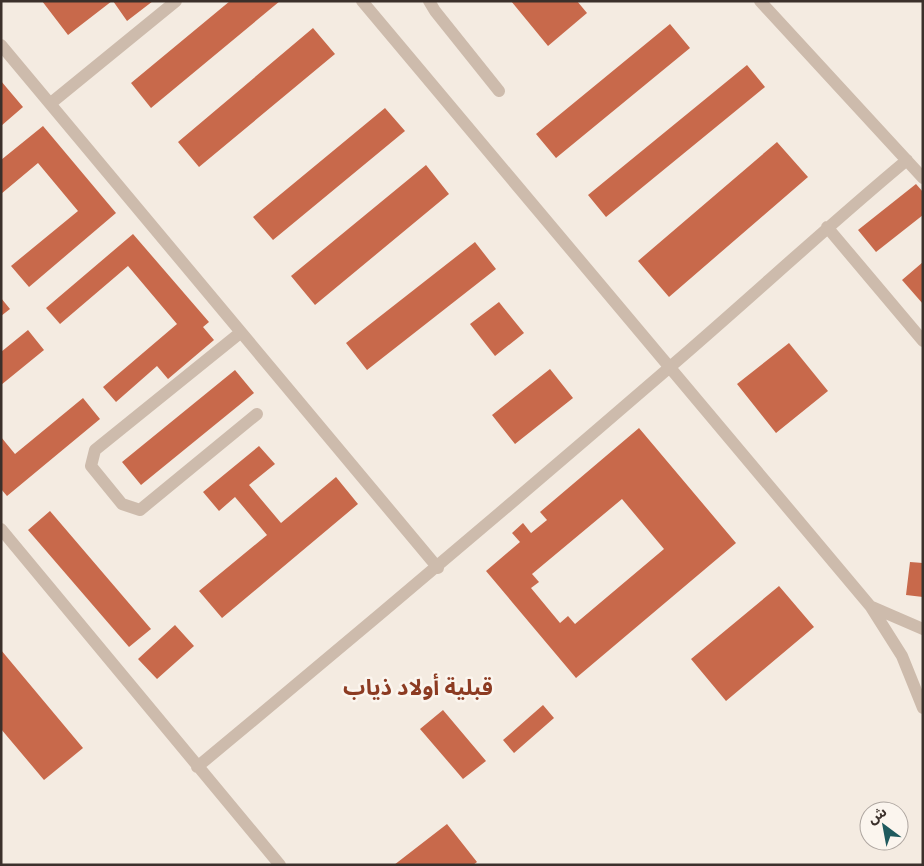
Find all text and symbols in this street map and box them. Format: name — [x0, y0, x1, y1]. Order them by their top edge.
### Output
district label: قبلية أولاد ذياب — [343, 673, 493, 700]
north arrow — [859, 801, 909, 851]
text: ش — [864, 802, 889, 827]

